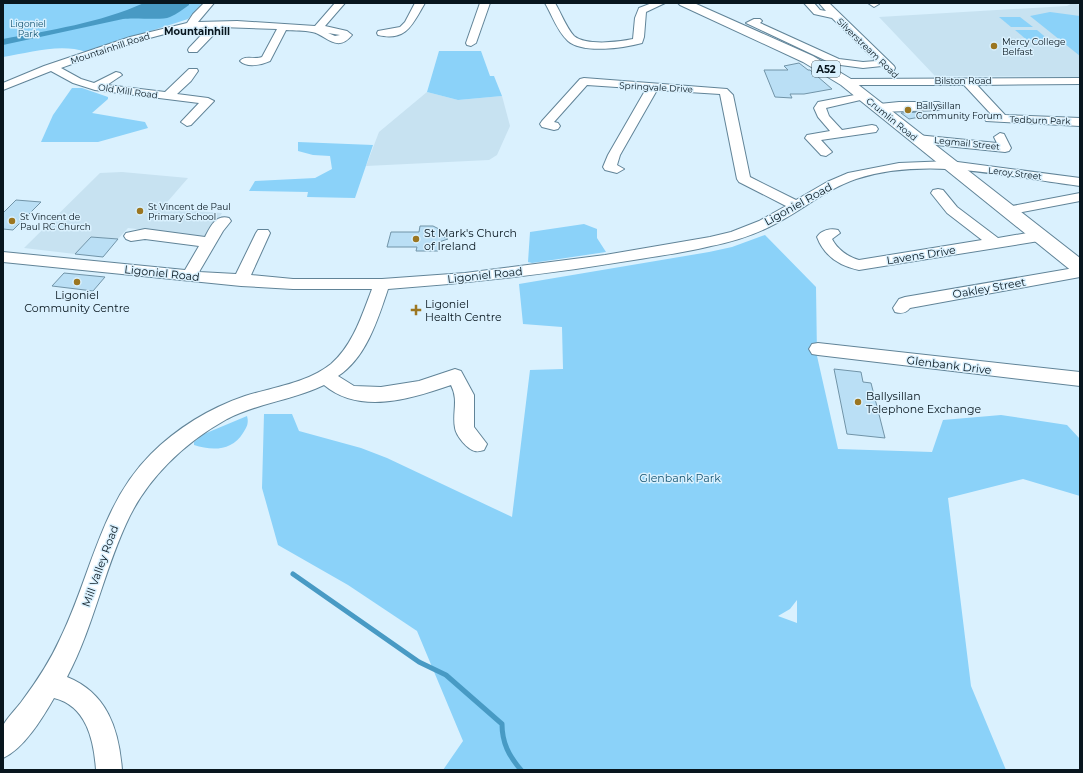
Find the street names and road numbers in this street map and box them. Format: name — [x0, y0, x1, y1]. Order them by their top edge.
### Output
street label: Silverstream Road — [835, 16, 901, 80]
street label: Mountainhill Road — [69, 30, 151, 66]
road number: A52 — [812, 61, 840, 77]
street label: Bilston Road — [934, 75, 992, 86]
street label: Springvale Drive — [619, 80, 694, 94]
street label: Old Mill Road — [97, 81, 159, 101]
street label: Crumlin Road — [864, 95, 920, 143]
street label: Tedburn Park — [1009, 113, 1071, 127]
street label: Legmail Street — [934, 134, 1001, 152]
street label: Leroy Street — [987, 164, 1043, 182]
street label: Ligoniel Road — [762, 180, 834, 228]
street label: Lavens Drive — [885, 243, 957, 267]
street label: Ligoniel Road — [124, 262, 200, 284]
street label: Ligoniel Road — [447, 264, 523, 286]
street label: Oakley Street — [951, 275, 1027, 301]
street label: Glenbank Drive — [906, 353, 992, 377]
street label: Mill Valley Road — [79, 523, 121, 609]

